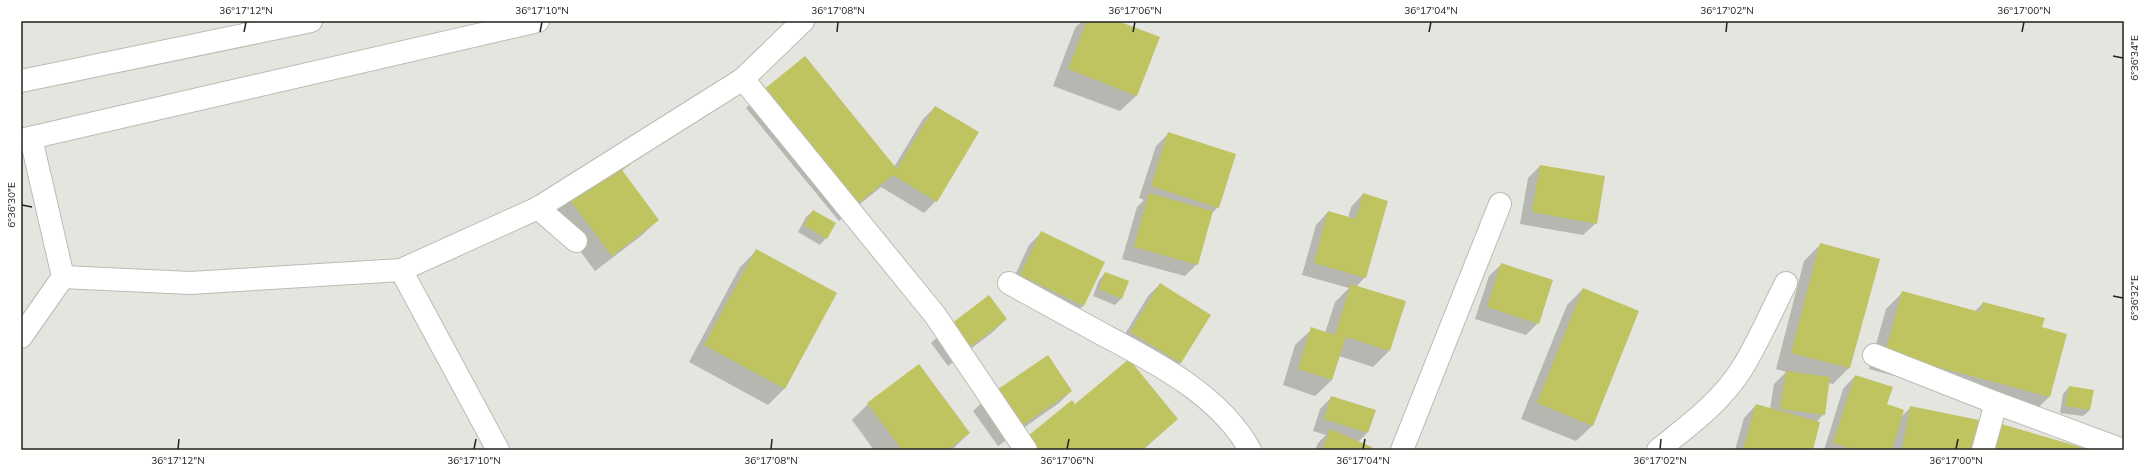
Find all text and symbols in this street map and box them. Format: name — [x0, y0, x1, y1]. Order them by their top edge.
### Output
text: 36°17'12"N — [219, 4, 273, 17]
text: 36°17'10"N — [515, 4, 569, 17]
text: 36°17'08"N — [811, 4, 865, 17]
text: 36°17'06"N — [1108, 4, 1162, 17]
text: 36°17'04"N — [1404, 4, 1458, 17]
text: 36°17'02"N — [1700, 4, 1754, 17]
text: 36°17'00"N — [1997, 4, 2051, 17]
text: 6°36'34"E — [2128, 35, 2141, 81]
text: 6°36'30"E — [5, 182, 18, 228]
text: 6°36'32"E — [2128, 275, 2141, 321]
text: 36°17'12"N — [151, 454, 205, 467]
text: 36°17'10"N — [447, 454, 501, 467]
text: 36°17'08"N — [744, 454, 798, 467]
text: 36°17'06"N — [1040, 454, 1094, 467]
text: 36°17'04"N — [1336, 454, 1390, 467]
text: 36°17'02"N — [1633, 454, 1687, 467]
text: 36°17'00"N — [1929, 454, 1983, 467]

